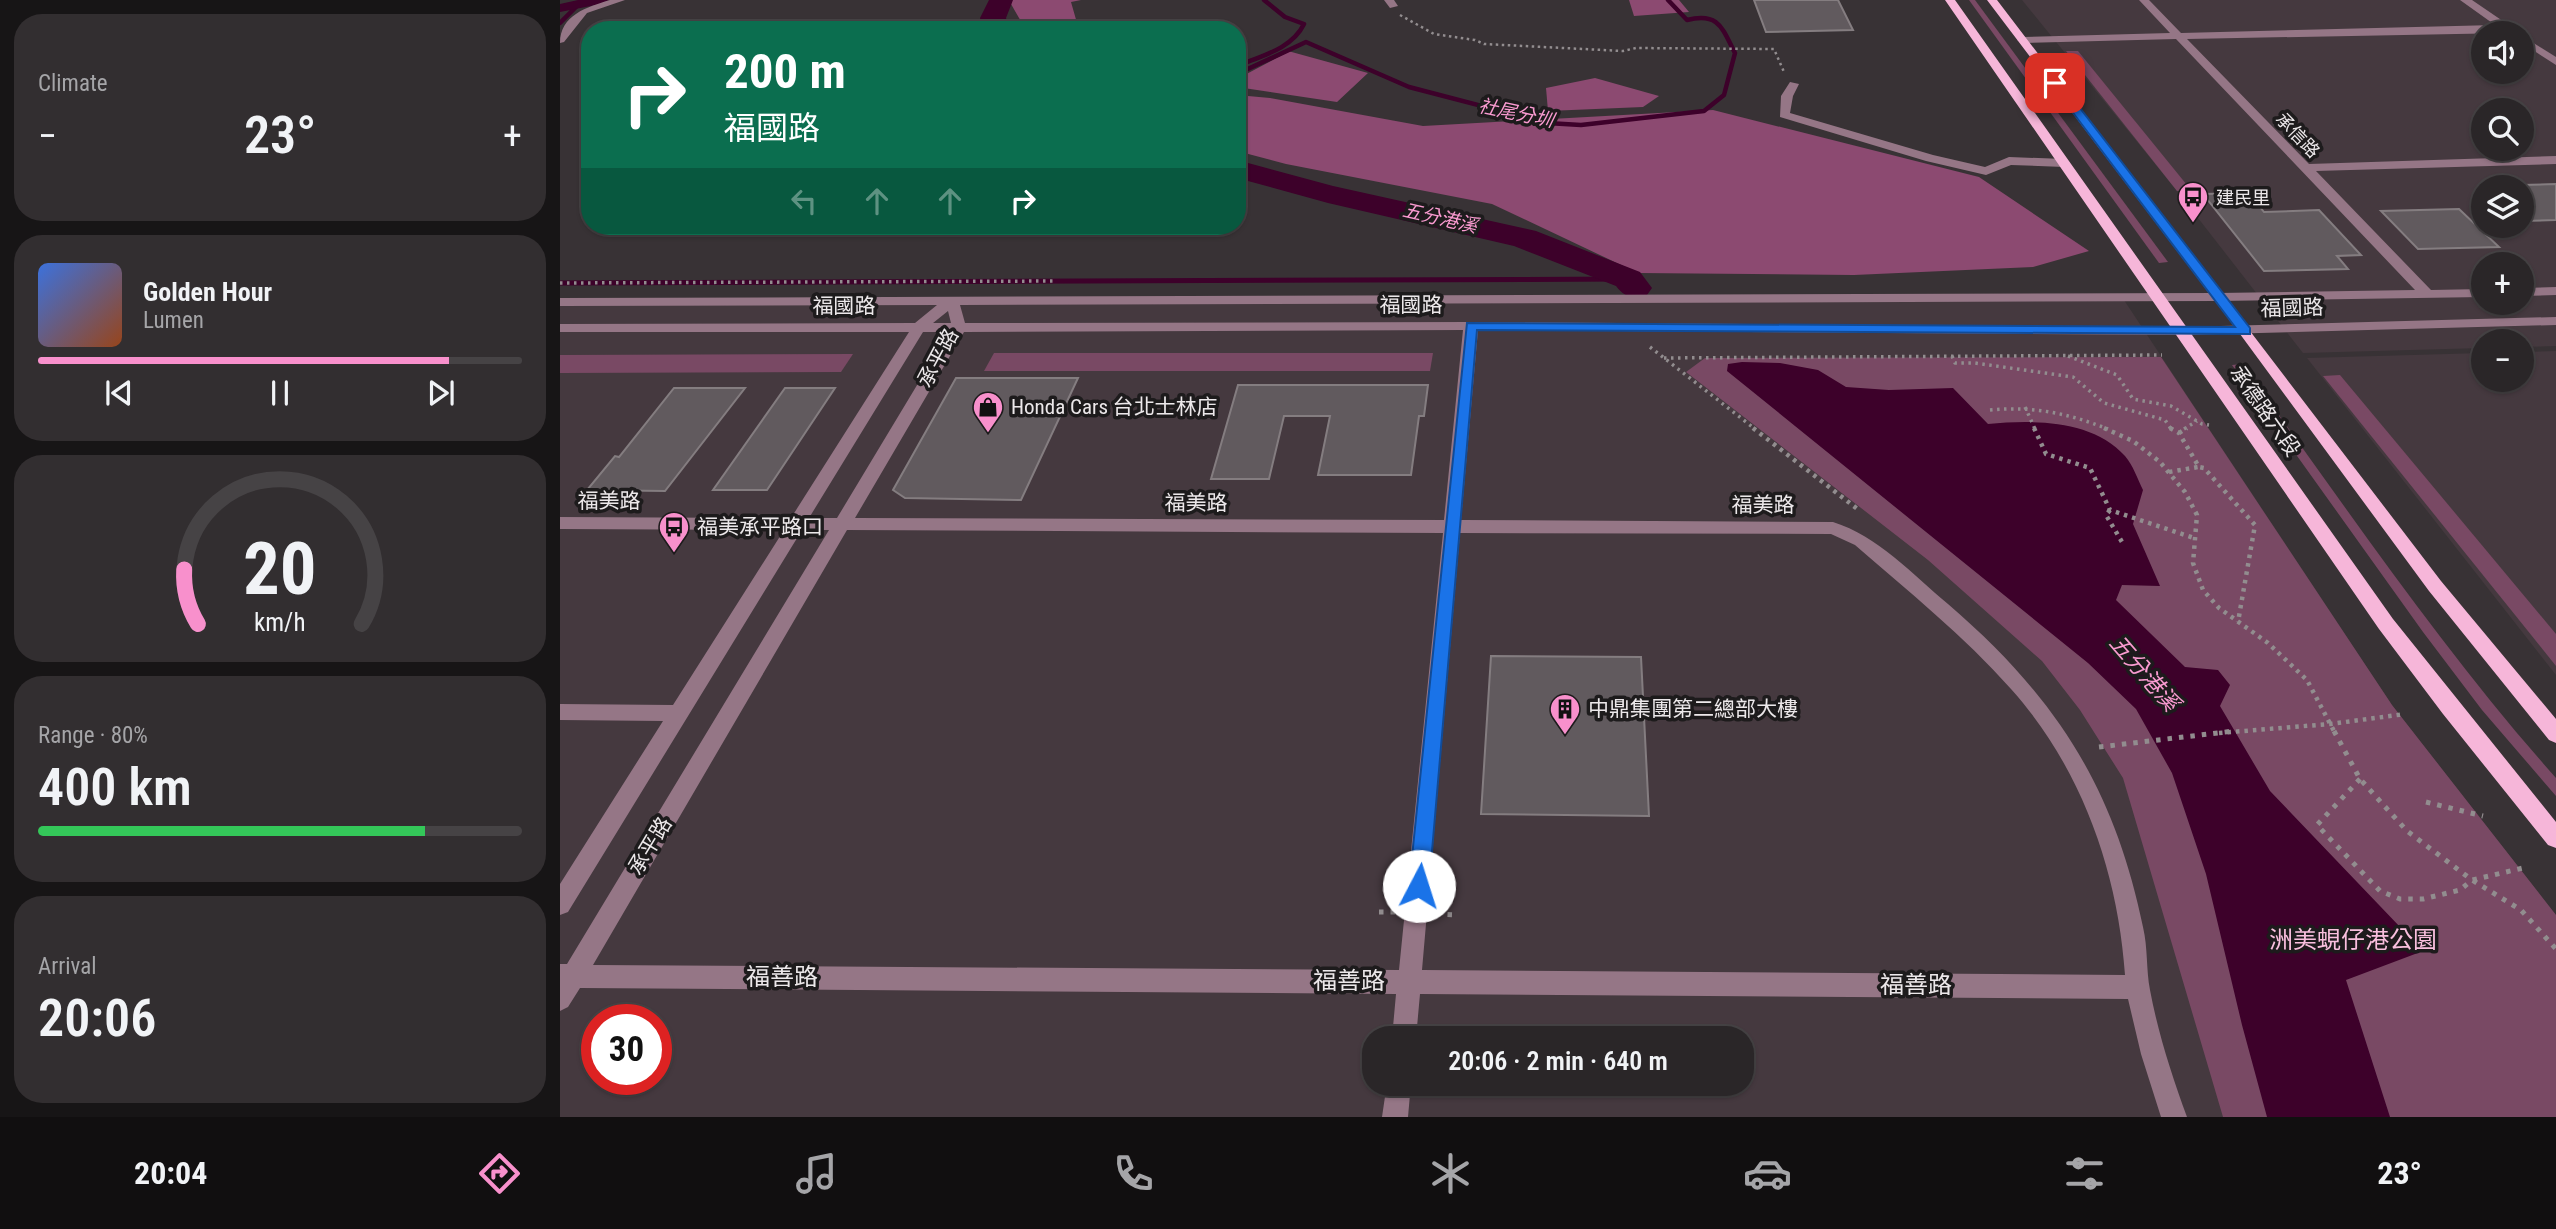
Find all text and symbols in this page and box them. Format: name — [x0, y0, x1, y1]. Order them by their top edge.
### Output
map controls — [2471, 21, 2534, 392]
button: sound — [2471, 21, 2534, 84]
text: 200 m — [724, 43, 846, 100]
icon: right — [609, 49, 700, 140]
pin — [2025, 53, 2085, 113]
icon: arrive — [2036, 64, 2074, 102]
text: Climate — [38, 70, 108, 97]
water label: 社尾分圳 — [1476, 94, 1558, 133]
button: search — [2471, 98, 2534, 161]
text: 23° — [244, 105, 316, 166]
street label: 承信路 — [2272, 108, 2324, 162]
text: 福國路 — [724, 109, 820, 147]
text: − — [38, 114, 57, 158]
text: + — [503, 114, 522, 158]
button: layers — [2471, 175, 2534, 238]
bus stop icon: 建民里 — [2176, 180, 2210, 224]
icon: left — [785, 182, 823, 220]
icon: ahead — [858, 182, 896, 220]
icon: ahead — [931, 182, 969, 220]
icon: right — [1004, 182, 1042, 220]
place label: 建民里 — [2216, 187, 2270, 208]
water label: 五分港溪 — [1400, 198, 1483, 238]
button: + — [2471, 252, 2534, 315]
text: Golden Hour — [143, 277, 272, 307]
street label: 福國路 — [1380, 293, 1443, 317]
street label: 福國路 — [813, 294, 876, 318]
street label: 福國路 — [2260, 295, 2324, 321]
text: Lumen — [143, 307, 204, 334]
street label: 承平路 — [913, 325, 963, 391]
button: − — [2471, 329, 2534, 392]
street label: 承德路六段 — [2225, 361, 2305, 461]
icon: previous — [100, 374, 138, 412]
icon: pause — [261, 374, 299, 412]
icon: next — [422, 374, 460, 412]
shop icon: Honda Cars 台北士林店 — [971, 390, 1005, 434]
place label: Honda Cars 台北士林店 — [1011, 395, 1218, 419]
street label: 福美路 — [578, 489, 641, 513]
street label: 福美路 — [1165, 491, 1228, 515]
street label: 福美路 — [1732, 493, 1795, 517]
bus stop icon: 福美承平路口 — [657, 510, 691, 554]
place label: 福美承平路口 — [697, 515, 823, 539]
text: 20 — [243, 527, 317, 613]
text: km/h — [254, 608, 306, 637]
water label: 五分港溪 — [2104, 629, 2186, 719]
building icon: 中鼎集團第二總部大樓 — [1548, 692, 1582, 736]
place label: 中鼎集團第二總部大樓 — [1588, 697, 1798, 721]
text: Range · 80% — [38, 722, 148, 749]
text: 400 km — [38, 757, 192, 818]
street label: 承平路 — [623, 813, 677, 879]
position arrow — [1382, 849, 1456, 923]
park label: 洲美蜆仔港公園 — [2269, 926, 2437, 954]
text: Arrival — [38, 953, 97, 980]
street label: 福善路 — [746, 963, 818, 991]
street label: 福善路 — [1313, 967, 1385, 995]
street label: 福善路 — [1880, 971, 1952, 999]
text: 20:06 — [38, 988, 156, 1049]
speed limit sign: 30 — [581, 1004, 672, 1095]
text: 20:06 · 2 min · 640 m — [1448, 1046, 1668, 1076]
icon: directions — [475, 1149, 524, 1198]
icon: music — [792, 1149, 841, 1198]
icon: phone — [1109, 1149, 1158, 1198]
icon: climate — [1426, 1149, 1475, 1198]
icon: car — [1743, 1149, 1792, 1198]
icon: filters — [2060, 1149, 2109, 1198]
text: 20:04 — [134, 1154, 207, 1192]
text: 23° — [2377, 1154, 2422, 1192]

